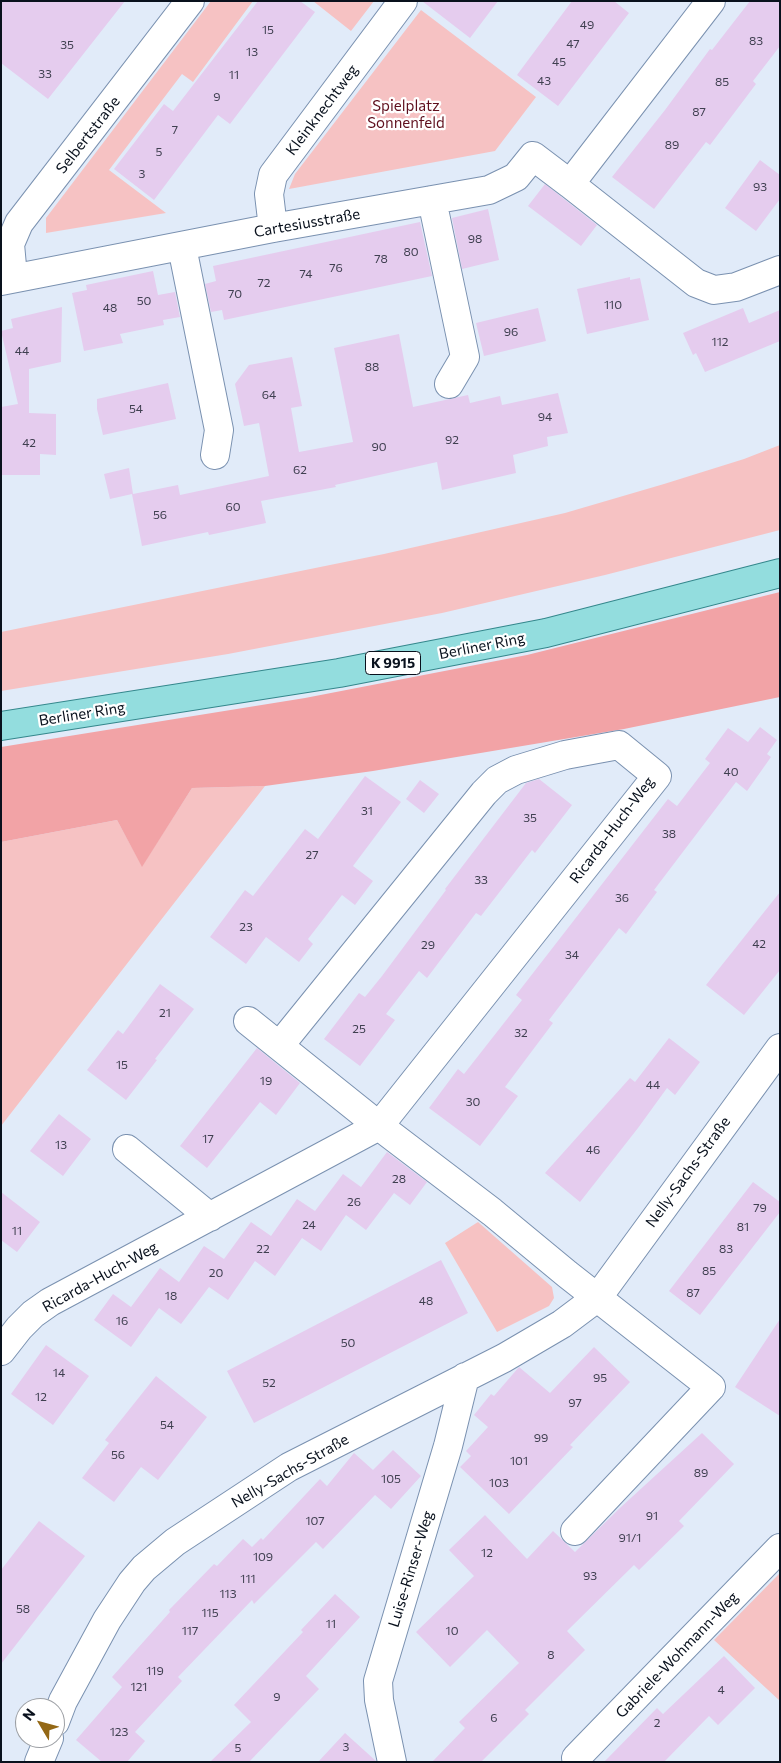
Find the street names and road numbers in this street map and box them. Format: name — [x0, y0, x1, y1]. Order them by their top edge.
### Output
street label: Kleinknechtweg — [282, 61, 362, 159]
street label: Selbertstraße — [52, 93, 124, 177]
street label: Cartesiusstraße — [252, 205, 362, 241]
street label: Berliner Ring — [437, 629, 527, 663]
road number: K 9915 — [366, 651, 420, 674]
street label: Berliner Ring — [38, 698, 126, 730]
street label: Ricarda-Huch-Weg — [566, 773, 658, 887]
street label: Nelly-Sachs-Straße — [642, 1113, 734, 1231]
street label: Ricarda-Huch-Weg — [39, 1238, 161, 1316]
street label: Nelly-Sachs-Straße — [228, 1430, 352, 1512]
street label: Luise-Rinser-Weg — [385, 1509, 437, 1629]
street label: Gabriele-Wohmann-Weg — [612, 1588, 742, 1722]

